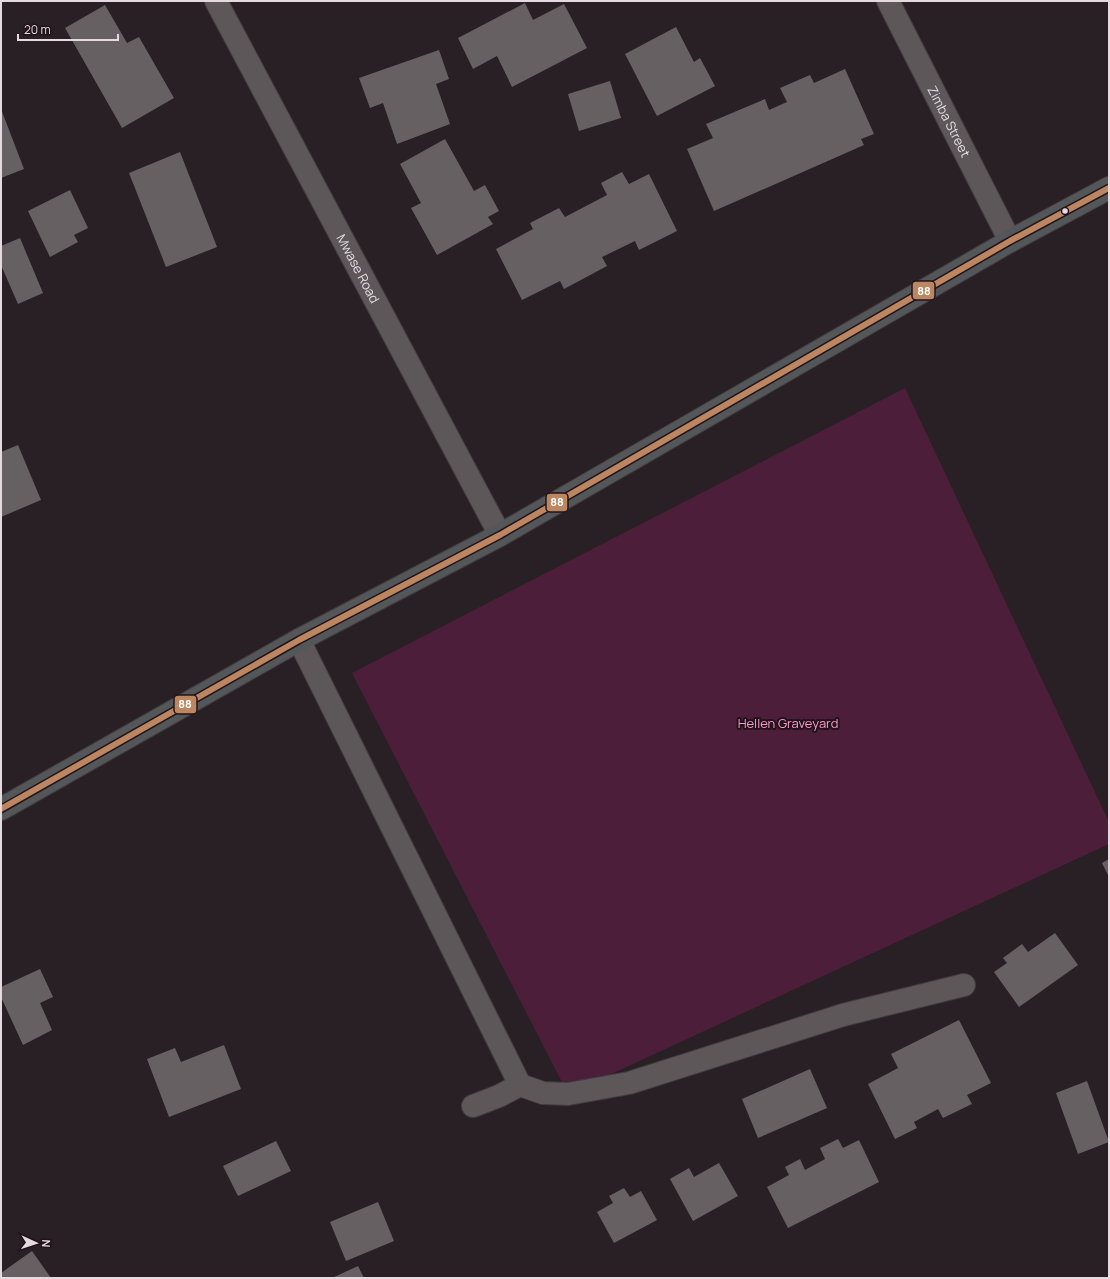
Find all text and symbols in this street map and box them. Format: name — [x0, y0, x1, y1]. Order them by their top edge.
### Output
scale bar — [18, 16, 118, 42]
text: 20 m — [24, 21, 51, 38]
street label: Zimba Street — [924, 83, 975, 160]
unlabelled marker — [1060, 206, 1070, 216]
street label: Mwase Road — [333, 231, 384, 306]
line badge: 88 — [912, 281, 935, 300]
text: 88 — [917, 283, 931, 298]
line badge: 88 — [546, 493, 568, 512]
text: 88 — [550, 494, 564, 509]
line badge: 88 — [174, 695, 197, 714]
text: 88 — [178, 696, 192, 711]
park label: Hellen Graveyard — [738, 714, 838, 732]
north arrow — [16, 1223, 56, 1263]
text: N — [39, 1239, 54, 1248]

